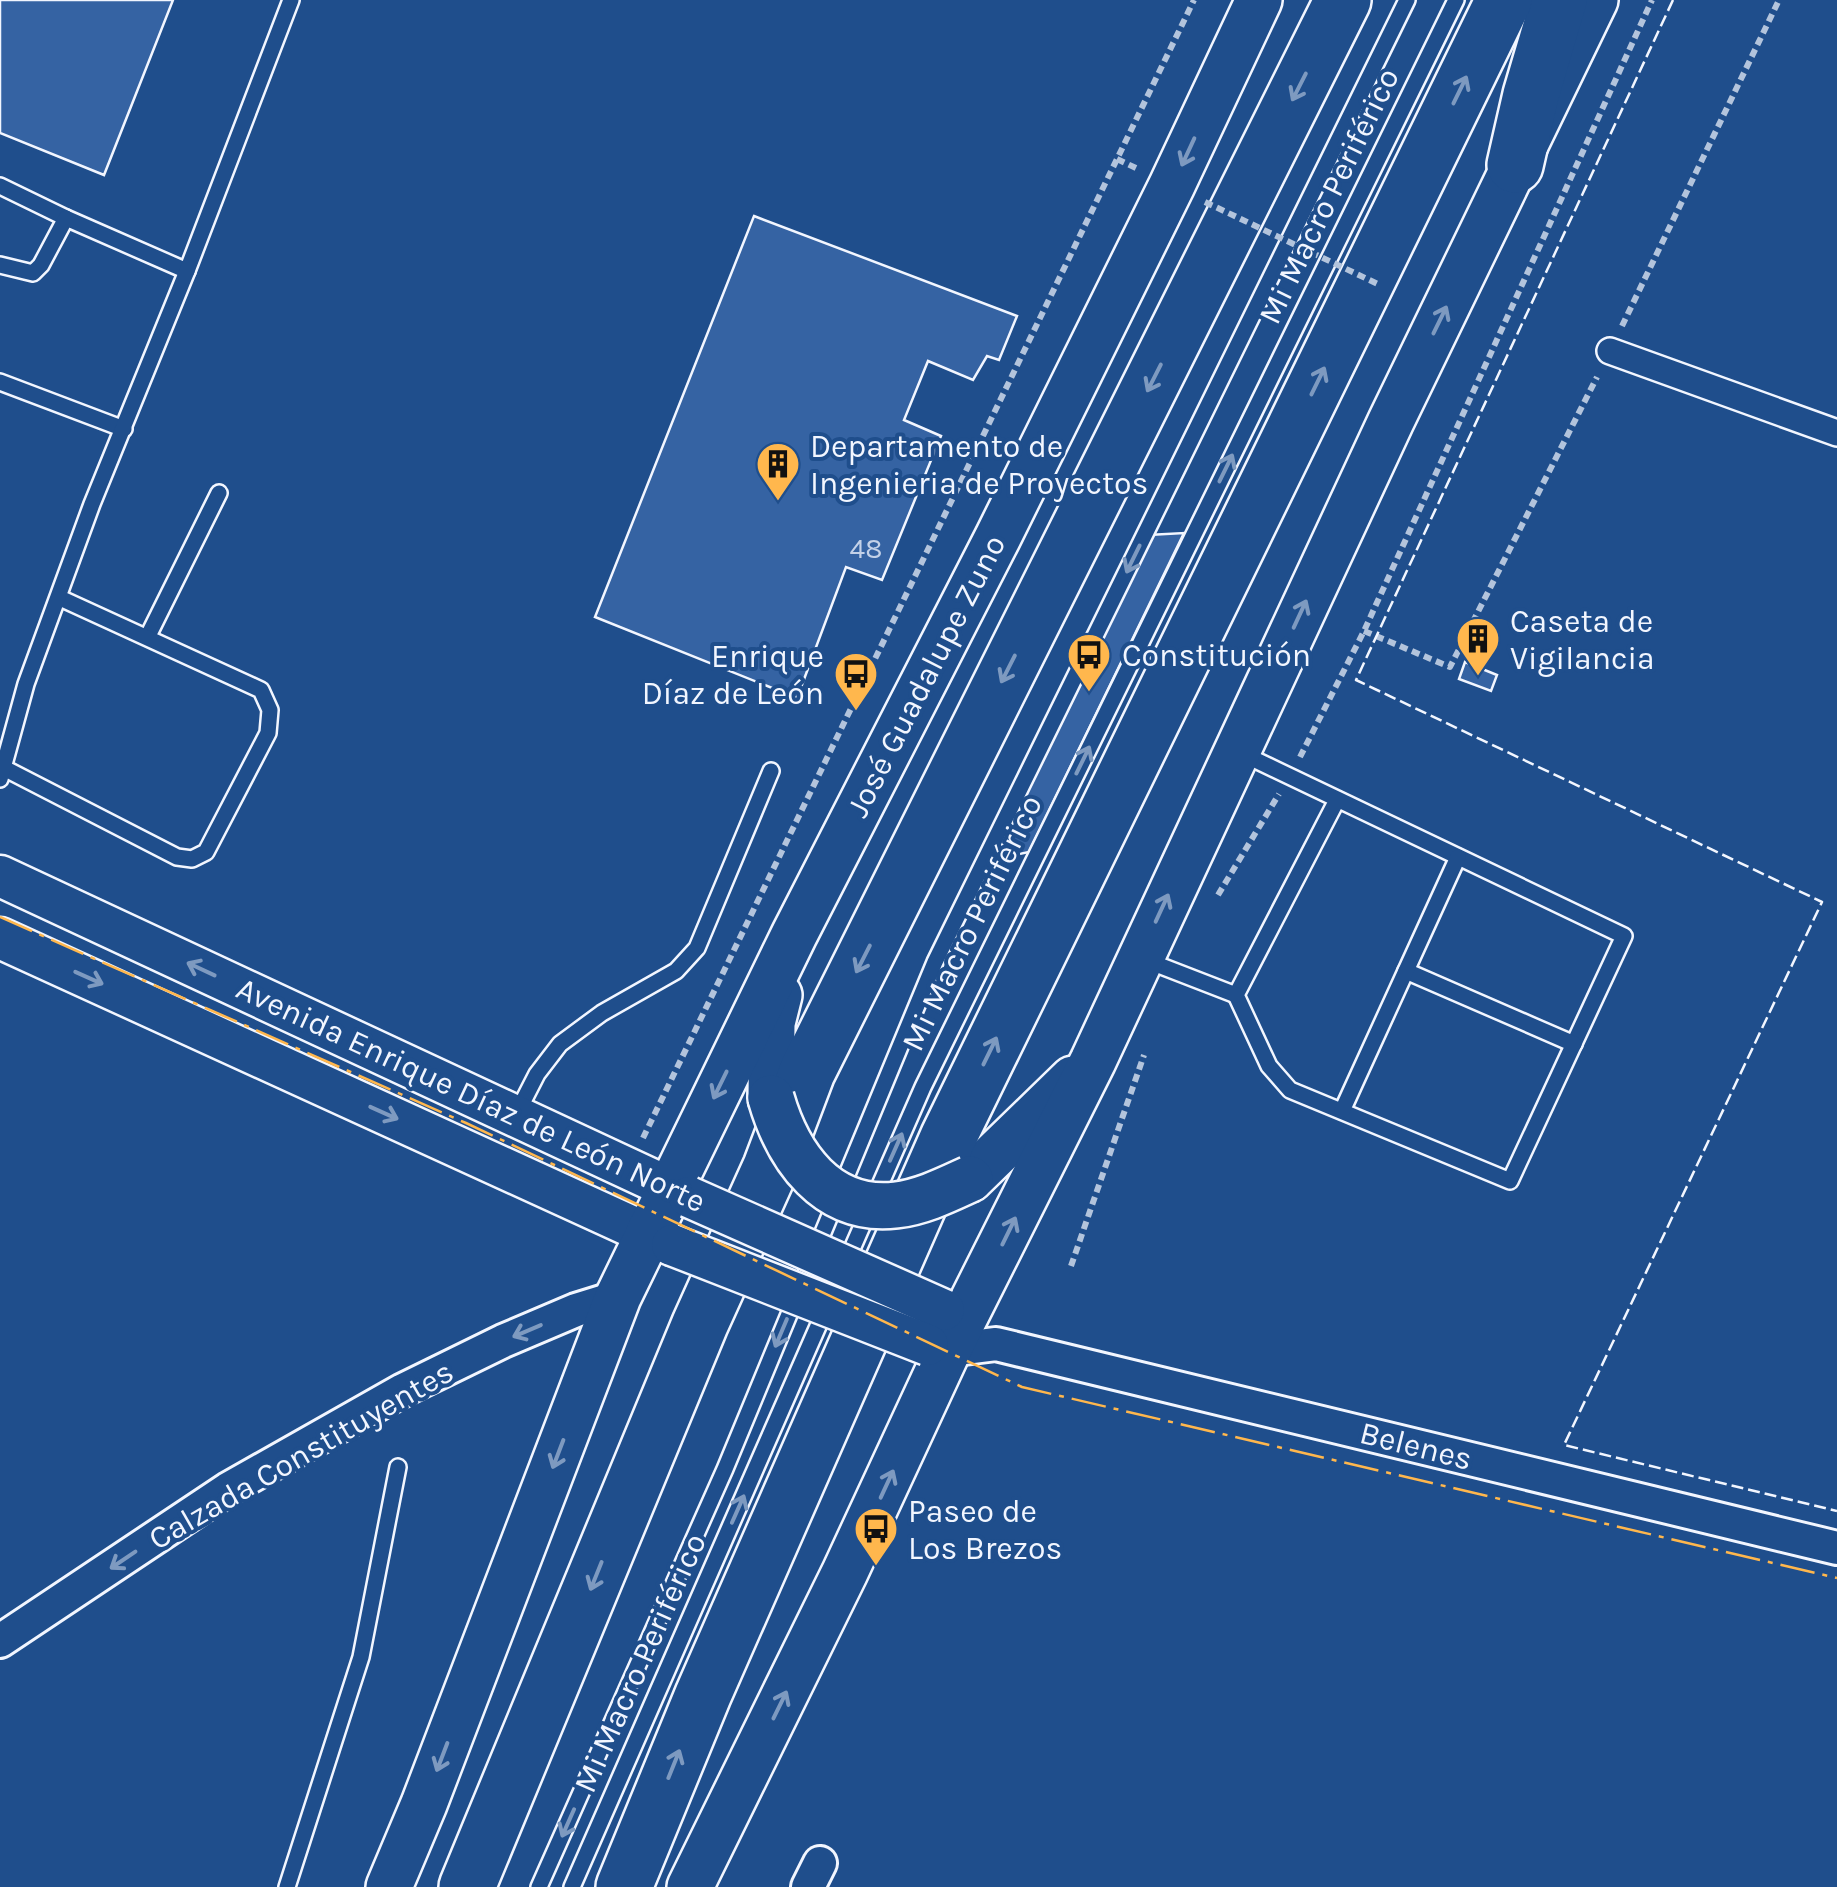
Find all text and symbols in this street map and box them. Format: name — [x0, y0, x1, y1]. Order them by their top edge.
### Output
street label: Mi Macro Periférico — [1251, 62, 1407, 330]
one-way arrow — [1289, 72, 1308, 102]
one-way arrow — [1452, 75, 1471, 105]
one-way arrow — [1177, 136, 1196, 166]
one-way arrow — [1431, 306, 1450, 336]
one-way arrow — [1143, 362, 1162, 392]
one-way arrow — [1309, 367, 1328, 397]
place label: Departamento de Ingenieria de Proyectos — [810, 428, 1148, 502]
building icon: Departamento de Ingenieria de Proyectos — [755, 441, 801, 502]
one-way arrow — [1217, 454, 1236, 483]
street label: José Guadalupe Zuno — [839, 529, 1013, 823]
house number: 48 — [850, 532, 882, 565]
one-way arrow — [1122, 543, 1141, 573]
one-way arrow — [1292, 600, 1311, 630]
place label: Caseta de Vigilancia — [1510, 603, 1655, 677]
building icon: Caseta de Vigilancia — [1455, 616, 1501, 677]
bus stop icon: Constitución — [1066, 632, 1112, 693]
place label: Constitución — [1122, 637, 1311, 674]
place label: Enrique Díaz de León — [642, 638, 824, 712]
bus stop icon: Enrique Díaz de León — [833, 651, 879, 712]
one-way arrow — [998, 653, 1017, 683]
one-way arrow — [1074, 746, 1093, 775]
street label: Mi Macro Periférico — [894, 789, 1050, 1057]
one-way arrow — [1154, 894, 1173, 924]
one-way arrow — [853, 944, 872, 974]
one-way arrow — [186, 958, 216, 977]
one-way arrow — [73, 970, 104, 988]
street label: Avenida Enrique Díaz de León Norte — [231, 970, 711, 1220]
one-way arrow — [982, 1037, 1001, 1067]
one-way arrow — [710, 1070, 729, 1100]
one-way arrow — [369, 1105, 399, 1123]
one-way arrow — [888, 1132, 906, 1163]
one-way arrow — [1001, 1217, 1020, 1247]
one-way arrow — [771, 1317, 789, 1347]
one-way arrow — [512, 1323, 543, 1341]
street label: Calzada Constituyentes — [142, 1353, 460, 1557]
street label: Belenes — [1356, 1414, 1476, 1478]
one-way arrow — [548, 1438, 566, 1469]
one-way arrow — [878, 1470, 897, 1500]
place label: Paseo de Los Brezos — [908, 1493, 1062, 1567]
one-way arrow — [730, 1494, 748, 1525]
bus stop icon: Paseo de Los Brezos — [853, 1506, 899, 1567]
street label: Mi Macro Periférico — [566, 1528, 714, 1798]
one-way arrow — [109, 1549, 137, 1570]
one-way arrow — [585, 1561, 603, 1591]
one-way arrow — [771, 1691, 790, 1721]
one-way arrow — [432, 1741, 450, 1772]
one-way arrow — [667, 1750, 685, 1780]
one-way arrow — [558, 1807, 576, 1838]

